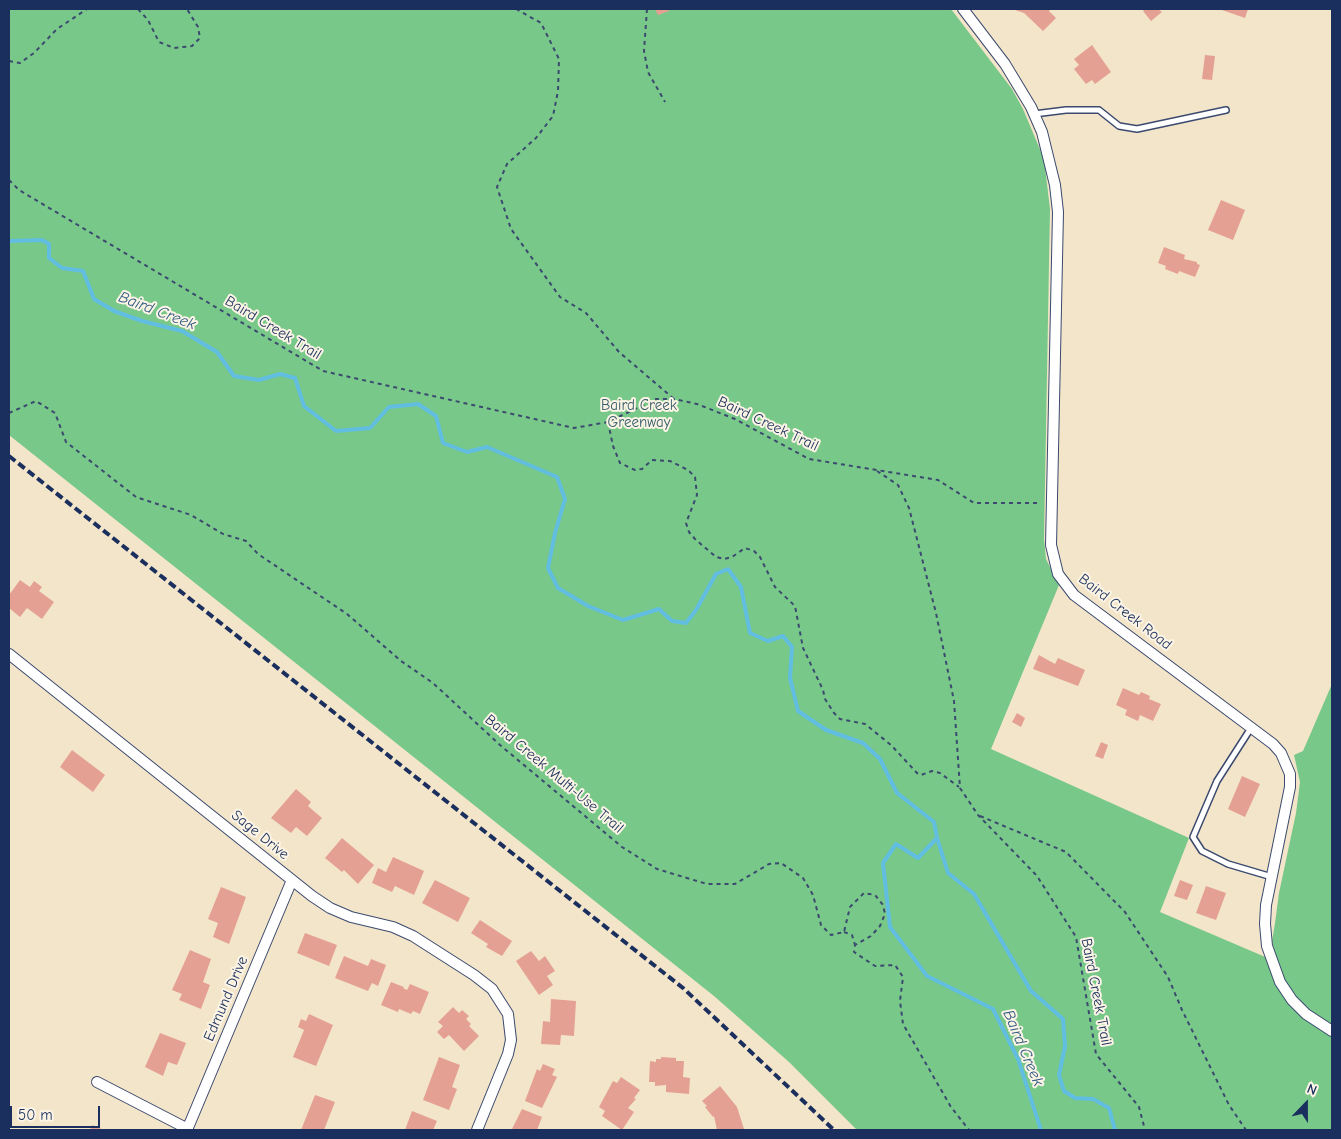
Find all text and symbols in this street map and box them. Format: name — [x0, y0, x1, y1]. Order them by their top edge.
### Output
water label: Baird Creek — [116, 288, 198, 334]
street label: Baird Creek Trail — [222, 292, 324, 364]
street label: Baird Creek Trail — [715, 393, 821, 455]
park label: Baird Creek Greenway — [601, 397, 677, 432]
street label: Baird Creek Road — [1075, 570, 1175, 654]
street label: Baird Creek Multi-Use Trail — [481, 711, 627, 837]
street label: Sage Drive — [228, 806, 292, 864]
street label: Baird Creek Trail — [1077, 937, 1115, 1047]
street label: Edmund Drive — [200, 954, 252, 1044]
water label: Baird Creek — [998, 1007, 1048, 1089]
north arrow — [1281, 1079, 1331, 1129]
text: N — [1304, 1080, 1319, 1099]
scale bar — [12, 1096, 102, 1128]
text: 50 m — [18, 1106, 53, 1124]

